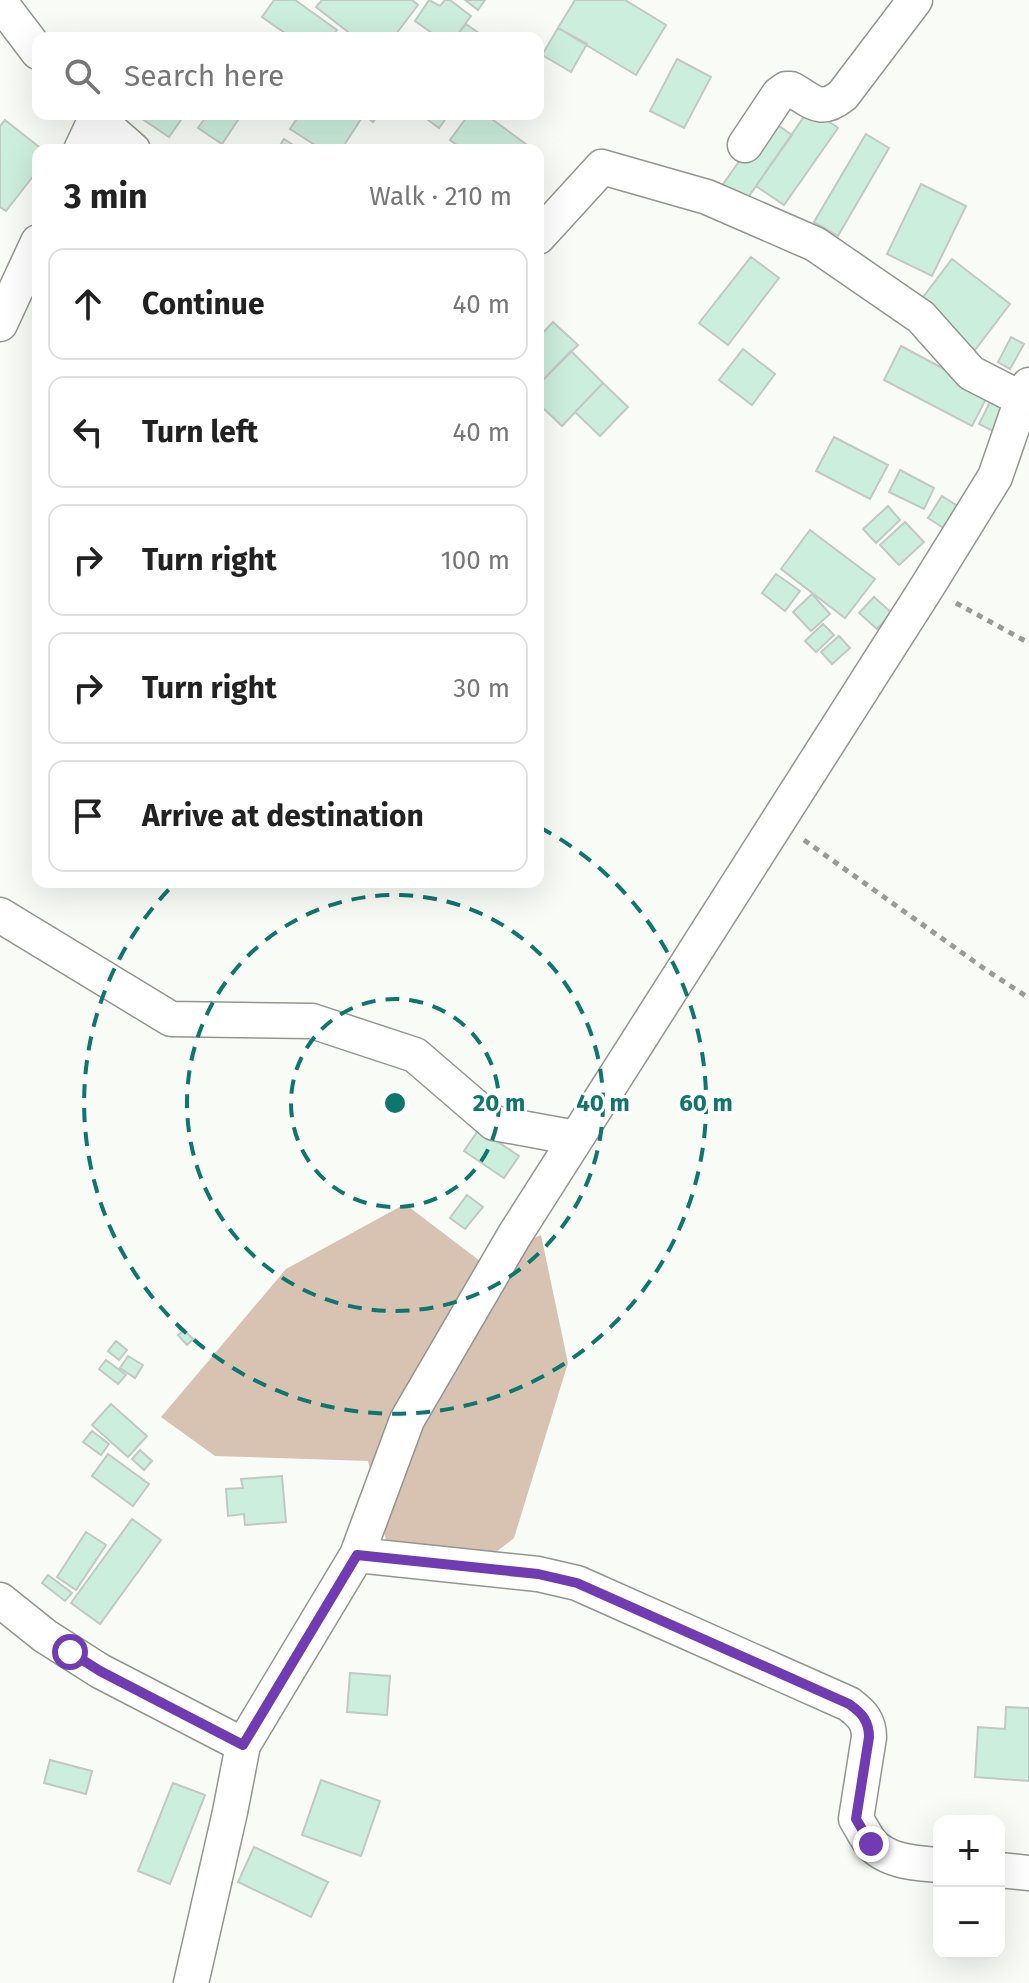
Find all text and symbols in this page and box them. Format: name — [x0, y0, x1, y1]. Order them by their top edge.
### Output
search box — [32, 32, 544, 120]
icon: search — [60, 54, 104, 98]
text: Search here — [124, 58, 284, 94]
text: 3 min — [64, 176, 148, 217]
text: Walk · 210 m — [369, 181, 512, 212]
icon: ahead — [66, 282, 110, 326]
text: Continue — [142, 286, 265, 322]
text: 40 m — [452, 289, 510, 320]
icon: left — [66, 410, 110, 454]
text: Turn left — [142, 414, 258, 450]
text: 40 m — [452, 417, 510, 448]
icon: right — [66, 538, 110, 582]
text: Turn right — [142, 542, 277, 578]
text: 100 m — [441, 545, 510, 576]
icon: right — [66, 666, 110, 710]
text: Turn right — [142, 670, 277, 706]
text: 30 m — [453, 673, 510, 704]
icon: arrive — [66, 794, 110, 838]
text: Arrive at destination — [142, 798, 424, 834]
centre of rings — [381, 1089, 409, 1117]
text: 20 m — [473, 1089, 525, 1117]
text: 40 m — [576, 1089, 630, 1117]
text: 60 m — [679, 1089, 733, 1117]
route start — [52, 1634, 88, 1670]
map controls — [933, 1815, 1005, 1959]
button: + — [933, 1815, 1005, 1887]
route end — [853, 1826, 889, 1862]
button: − — [933, 1887, 1005, 1959]

